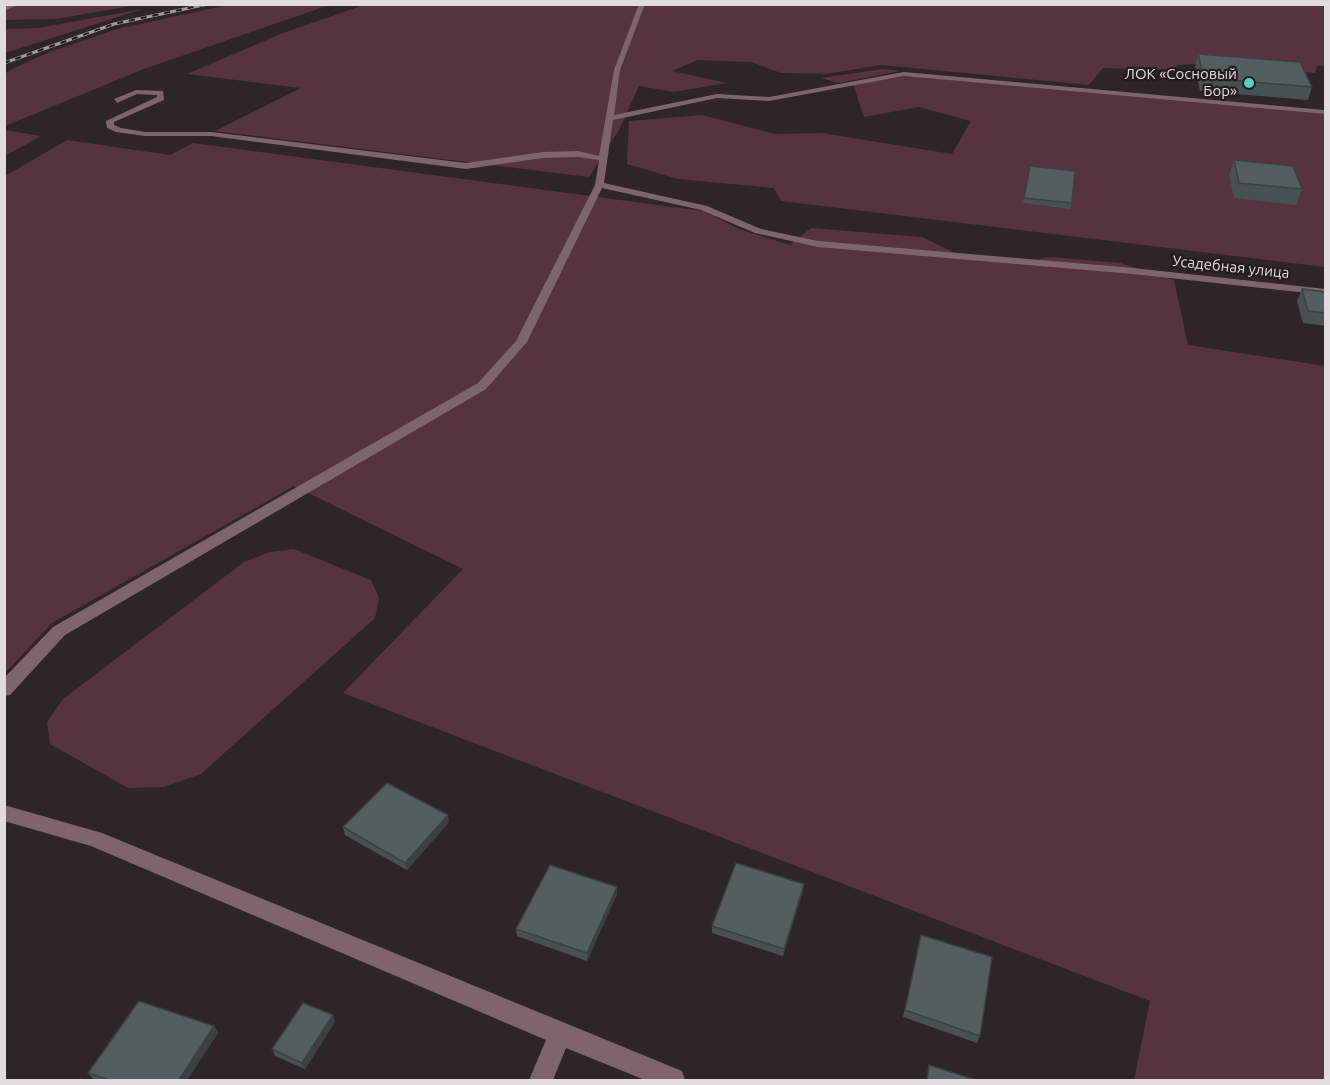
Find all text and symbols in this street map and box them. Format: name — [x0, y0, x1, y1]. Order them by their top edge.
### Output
place label: ЛОК «Сосновый Бор» — [1125, 65, 1237, 100]
marker: ЛОК «Сосновый Бор» — [1242, 76, 1256, 90]
street label: Усадебная улица — [1172, 252, 1290, 282]

